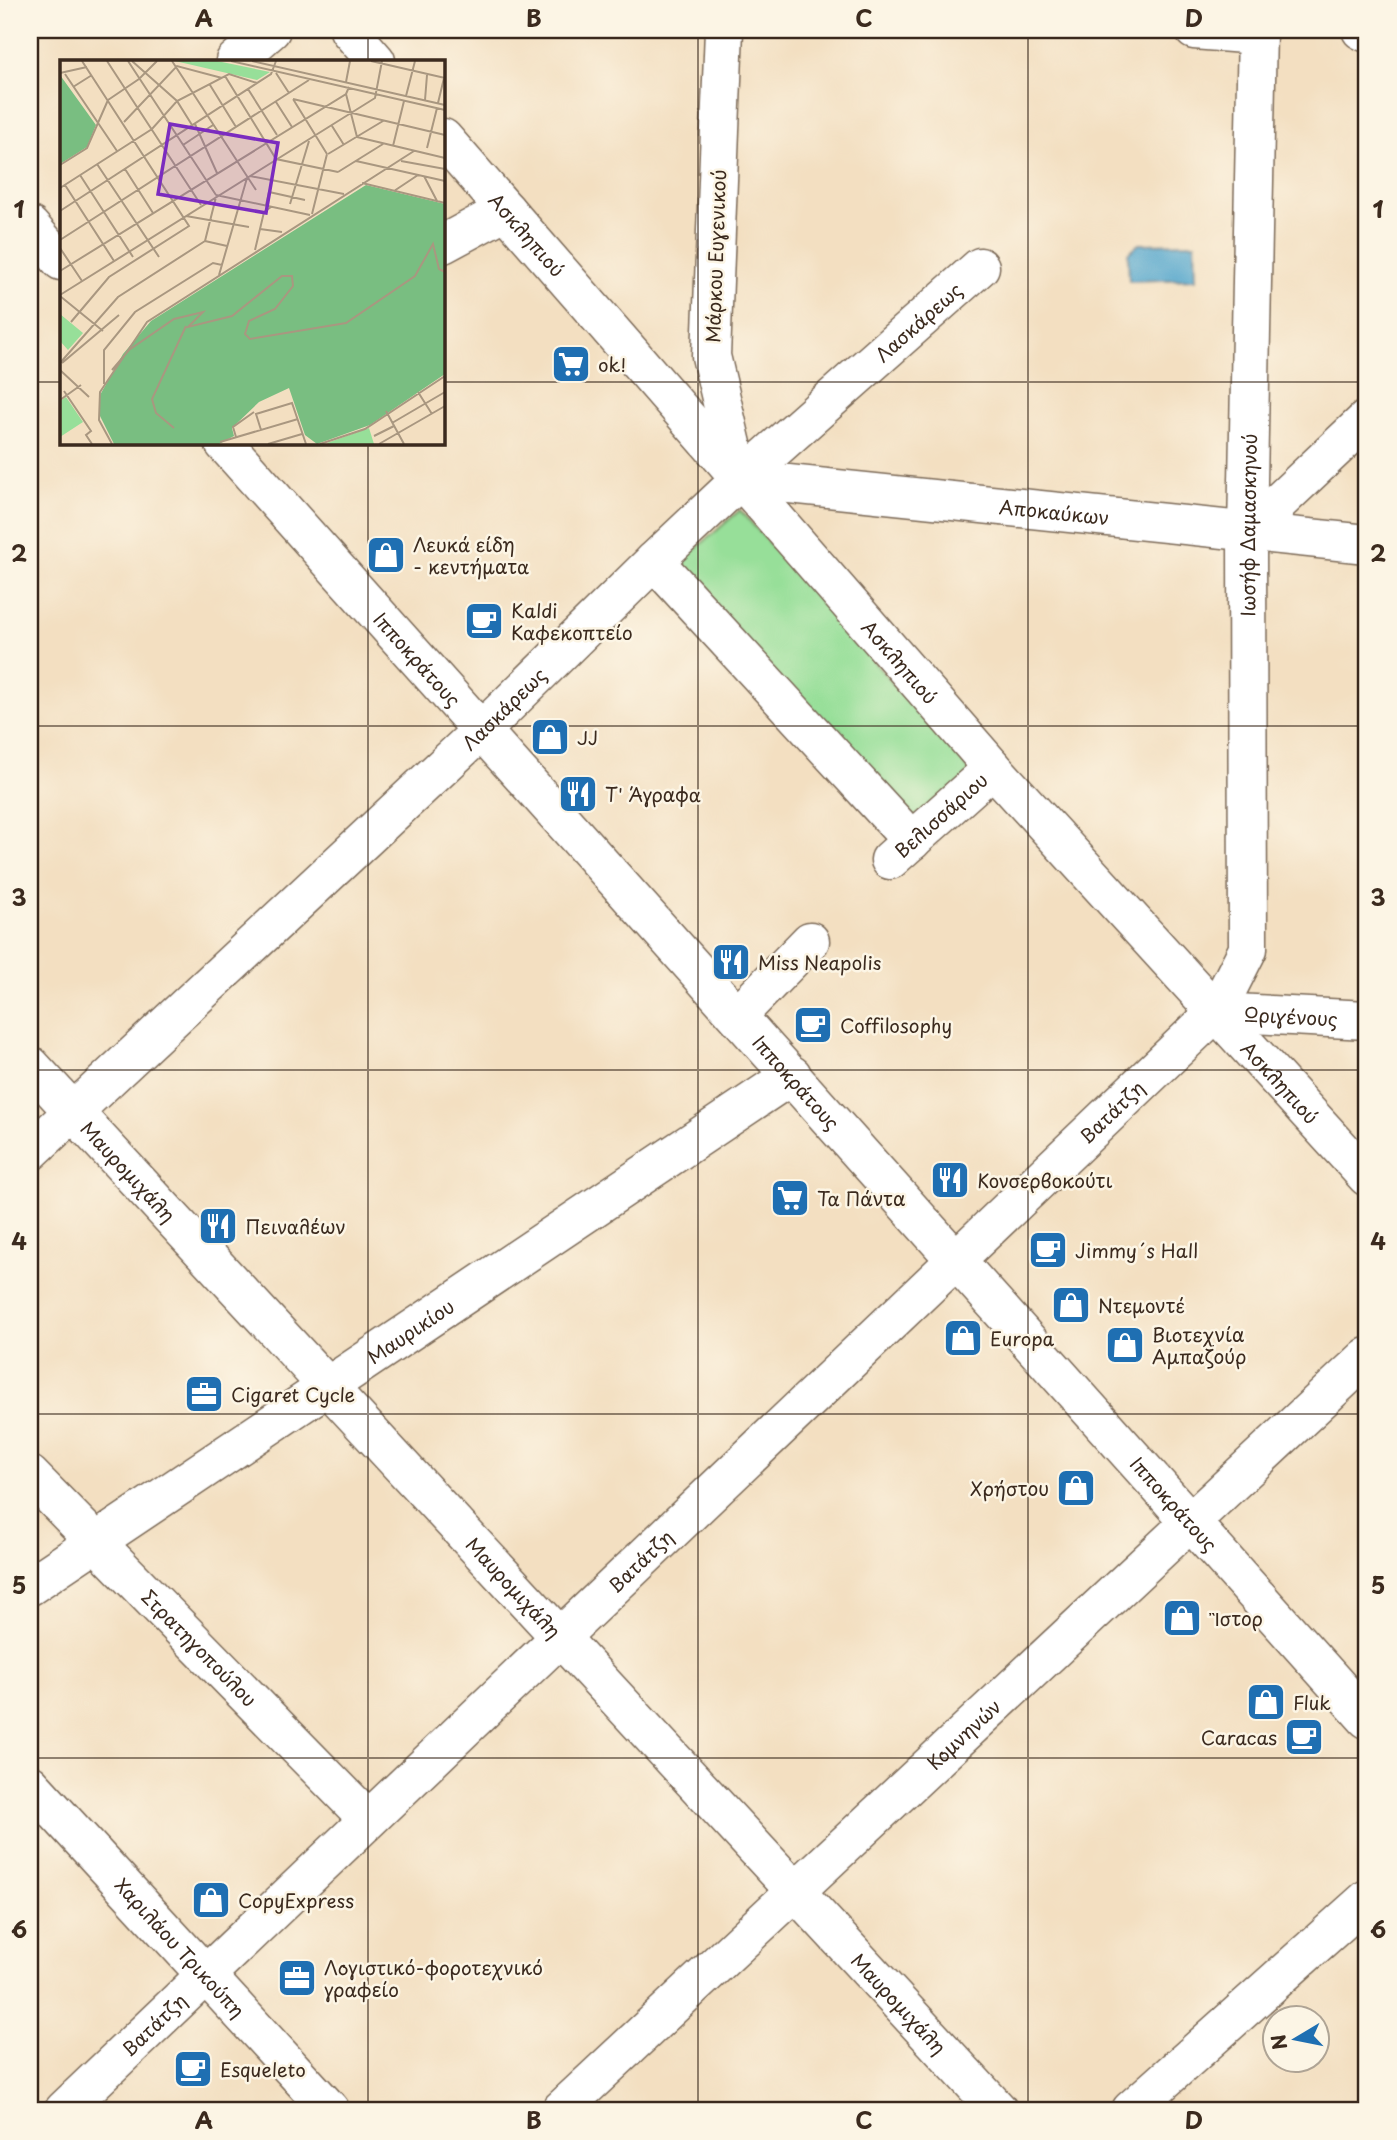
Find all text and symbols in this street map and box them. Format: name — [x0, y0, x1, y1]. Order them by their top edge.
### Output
text: A — [195, 0, 213, 35]
text: B — [526, 0, 542, 35]
text: C — [855, 0, 873, 35]
text: D — [1185, 0, 1203, 35]
inset map — [60, 60, 444, 444]
street label: Μάρκου Ευγενικού — [698, 169, 732, 343]
street label: Ασκληπιού — [483, 186, 572, 282]
text: 1 — [14, 191, 25, 226]
text: 1 — [1373, 191, 1384, 226]
street label: Λασκάρεως — [869, 276, 968, 368]
supermarket icon: ok! — [550, 343, 592, 385]
place label: ok! — [598, 350, 626, 378]
street label: Ιωσήφ Δαμασκηνού — [1233, 433, 1263, 617]
street label: Αποκαύκων — [998, 492, 1111, 531]
place label: Λευκά είδη - κεντήματα — [413, 530, 529, 580]
shop icon: Λευκά είδη - κεντήματα — [365, 534, 407, 576]
text: 2 — [11, 535, 27, 570]
text: 2 — [1370, 535, 1386, 570]
place label: Kaldi Καφεκοπτείο — [511, 596, 633, 646]
cafe icon: Kaldi Καφεκοπτείο — [463, 600, 505, 642]
street label: Ιπποκράτους — [367, 605, 468, 713]
street label: Ασκληπιού — [856, 613, 945, 710]
street label: Λασκάρεως — [455, 661, 552, 756]
shop icon: JJ — [529, 716, 571, 758]
place label: JJ — [577, 723, 598, 751]
street label: Βελισσάριου — [888, 766, 993, 864]
restaurant icon: Τ' Άγραφα — [557, 773, 599, 815]
place label: Τ' Άγραφα — [605, 780, 701, 808]
text: 3 — [11, 879, 27, 914]
text: 3 — [1370, 879, 1386, 914]
restaurant icon: Miss Neapolis — [710, 941, 752, 983]
place label: Miss Neapolis — [758, 948, 881, 976]
street label: Ωριγένους — [1243, 1000, 1338, 1032]
cafe icon: Coffilosophy — [792, 1004, 834, 1046]
place label: Coffilosophy — [840, 1011, 952, 1039]
street label: Ιπποκράτους — [746, 1029, 846, 1136]
street label: Ασκληπιού — [1235, 1035, 1325, 1130]
street label: Βατάτζη — [1073, 1074, 1150, 1150]
street label: Μαυρομιχάλη — [75, 1115, 183, 1228]
restaurant icon: Κονσερβοκούτι — [929, 1159, 971, 1201]
place label: Κονσερβοκούτι — [977, 1166, 1113, 1194]
supermarket icon: Τα Πάντα — [769, 1177, 811, 1219]
place label: Τα Πάντα — [817, 1184, 906, 1212]
restaurant icon: Πειναλέων — [197, 1205, 239, 1247]
place label: Πειναλέων — [245, 1212, 346, 1240]
text: 4 — [11, 1223, 27, 1258]
text: 4 — [1370, 1223, 1386, 1258]
cafe icon: Jimmy´s Hall — [1027, 1229, 1069, 1271]
place label: Jimmy´s Hall — [1075, 1236, 1198, 1264]
shop icon: Ντεμοντέ — [1050, 1284, 1092, 1326]
place label: Ντεμοντέ — [1098, 1291, 1185, 1319]
street label: Μαυρικίου — [361, 1292, 459, 1370]
shop icon: Europa — [942, 1317, 984, 1359]
place label: Βιοτεχνία Αμπαζούρ — [1152, 1320, 1246, 1370]
place label: Europa — [990, 1324, 1055, 1352]
shop icon: Βιοτεχνία Αμπαζούρ — [1104, 1324, 1146, 1366]
office icon: Cigaret Cycle — [183, 1373, 225, 1415]
place label: Cigaret Cycle — [231, 1380, 355, 1408]
street label: Ιπποκράτους — [1124, 1450, 1224, 1557]
shop icon: Χρήστου — [1055, 1467, 1097, 1509]
place label: Χρήστου — [970, 1474, 1049, 1502]
street label: Βατάτζη — [601, 1523, 679, 1599]
street label: Μαυρομιχάλη — [460, 1531, 568, 1644]
text: 5 — [12, 1567, 26, 1602]
text: 5 — [1371, 1567, 1385, 1602]
street label: Στρατηγοπούλου — [136, 1583, 264, 1712]
shop icon: Ἲστορ — [1161, 1597, 1203, 1639]
place label: Ἲστορ — [1209, 1604, 1263, 1632]
shop icon: Fluk — [1245, 1681, 1287, 1723]
place label: Fluk — [1293, 1688, 1331, 1716]
street label: Κομνηνών — [920, 1692, 1007, 1776]
cafe icon: Caracas — [1283, 1716, 1325, 1758]
place label: Caracas — [1201, 1723, 1277, 1751]
street label: Χαριλάου Τρικούπη — [109, 1871, 252, 2023]
shop icon: CopyExpress — [190, 1879, 232, 1921]
place label: CopyExpress — [238, 1886, 354, 1914]
text: 6 — [11, 1911, 27, 1946]
text: 6 — [1370, 1911, 1386, 1946]
street label: Μαυρομιχάλη — [845, 1947, 953, 2060]
place label: Λογιστικό-φοροτεχνικό γραφείο — [324, 1953, 543, 2003]
office icon: Λογιστικό-φοροτεχνικό γραφείο — [276, 1957, 318, 1999]
street label: Βατάτζη — [115, 1987, 193, 2062]
north arrow — [1260, 2004, 1330, 2074]
text: N — [1263, 2032, 1293, 2052]
cafe icon: Esqueleto — [172, 2048, 214, 2090]
place label: Esqueleto — [220, 2055, 306, 2083]
text: A — [195, 2102, 213, 2137]
text: B — [526, 2102, 542, 2137]
text: C — [855, 2102, 873, 2137]
text: D — [1185, 2102, 1203, 2137]

